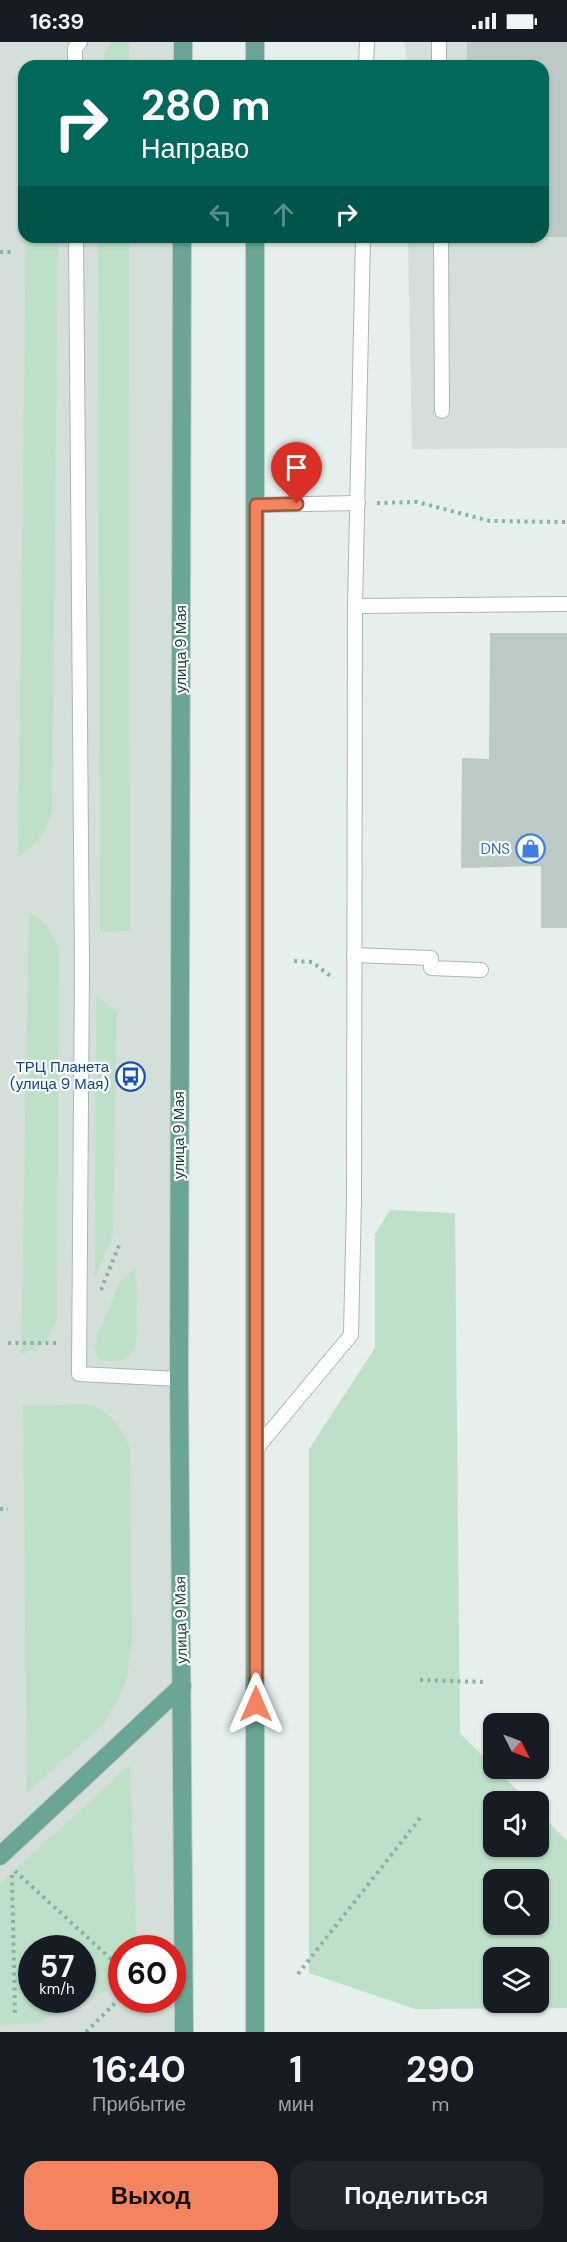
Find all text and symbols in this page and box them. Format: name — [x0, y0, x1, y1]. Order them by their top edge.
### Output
text: 16:39 — [30, 7, 84, 36]
text: 280 m — [141, 78, 271, 133]
icon: right — [42, 84, 120, 162]
text: Направо — [141, 131, 249, 166]
icon: left — [204, 198, 237, 231]
icon: ahead — [267, 198, 300, 231]
icon: right — [330, 198, 363, 231]
pin — [271, 442, 322, 504]
icon: arrive — [280, 451, 313, 484]
street label: улица 9 Мая — [171, 605, 191, 693]
shop icon: DNS — [515, 833, 547, 865]
place label: DNS — [481, 839, 510, 859]
place label: ТРЦ Планета (улица 9 Мая) — [10, 1057, 110, 1094]
bus stop icon: ТРЦ Планета (улица 9 Мая) — [114, 1060, 146, 1092]
street label: улица 9 Мая — [169, 1091, 189, 1179]
street label: улица 9 Мая — [170, 1576, 192, 1664]
position arrow — [224, 1672, 288, 1736]
north arrow — [483, 1713, 549, 1779]
map controls — [483, 1713, 549, 2013]
button: sound — [483, 1791, 549, 1857]
button: search — [483, 1869, 549, 1935]
speed limit sign: 60 — [108, 1935, 186, 2013]
text: 57 — [40, 1947, 74, 1986]
button: layers — [483, 1947, 549, 2013]
text: km/h — [39, 1979, 75, 1999]
text: 16:40 — [92, 2046, 186, 2093]
text: 1 — [289, 2046, 303, 2093]
text: 290 — [406, 2046, 475, 2093]
text: Прибытие — [92, 2091, 186, 2117]
text: мин — [278, 2091, 314, 2117]
text: m — [432, 2091, 449, 2117]
button: Выход — [24, 2161, 278, 2230]
button: Поделиться — [290, 2161, 543, 2230]

